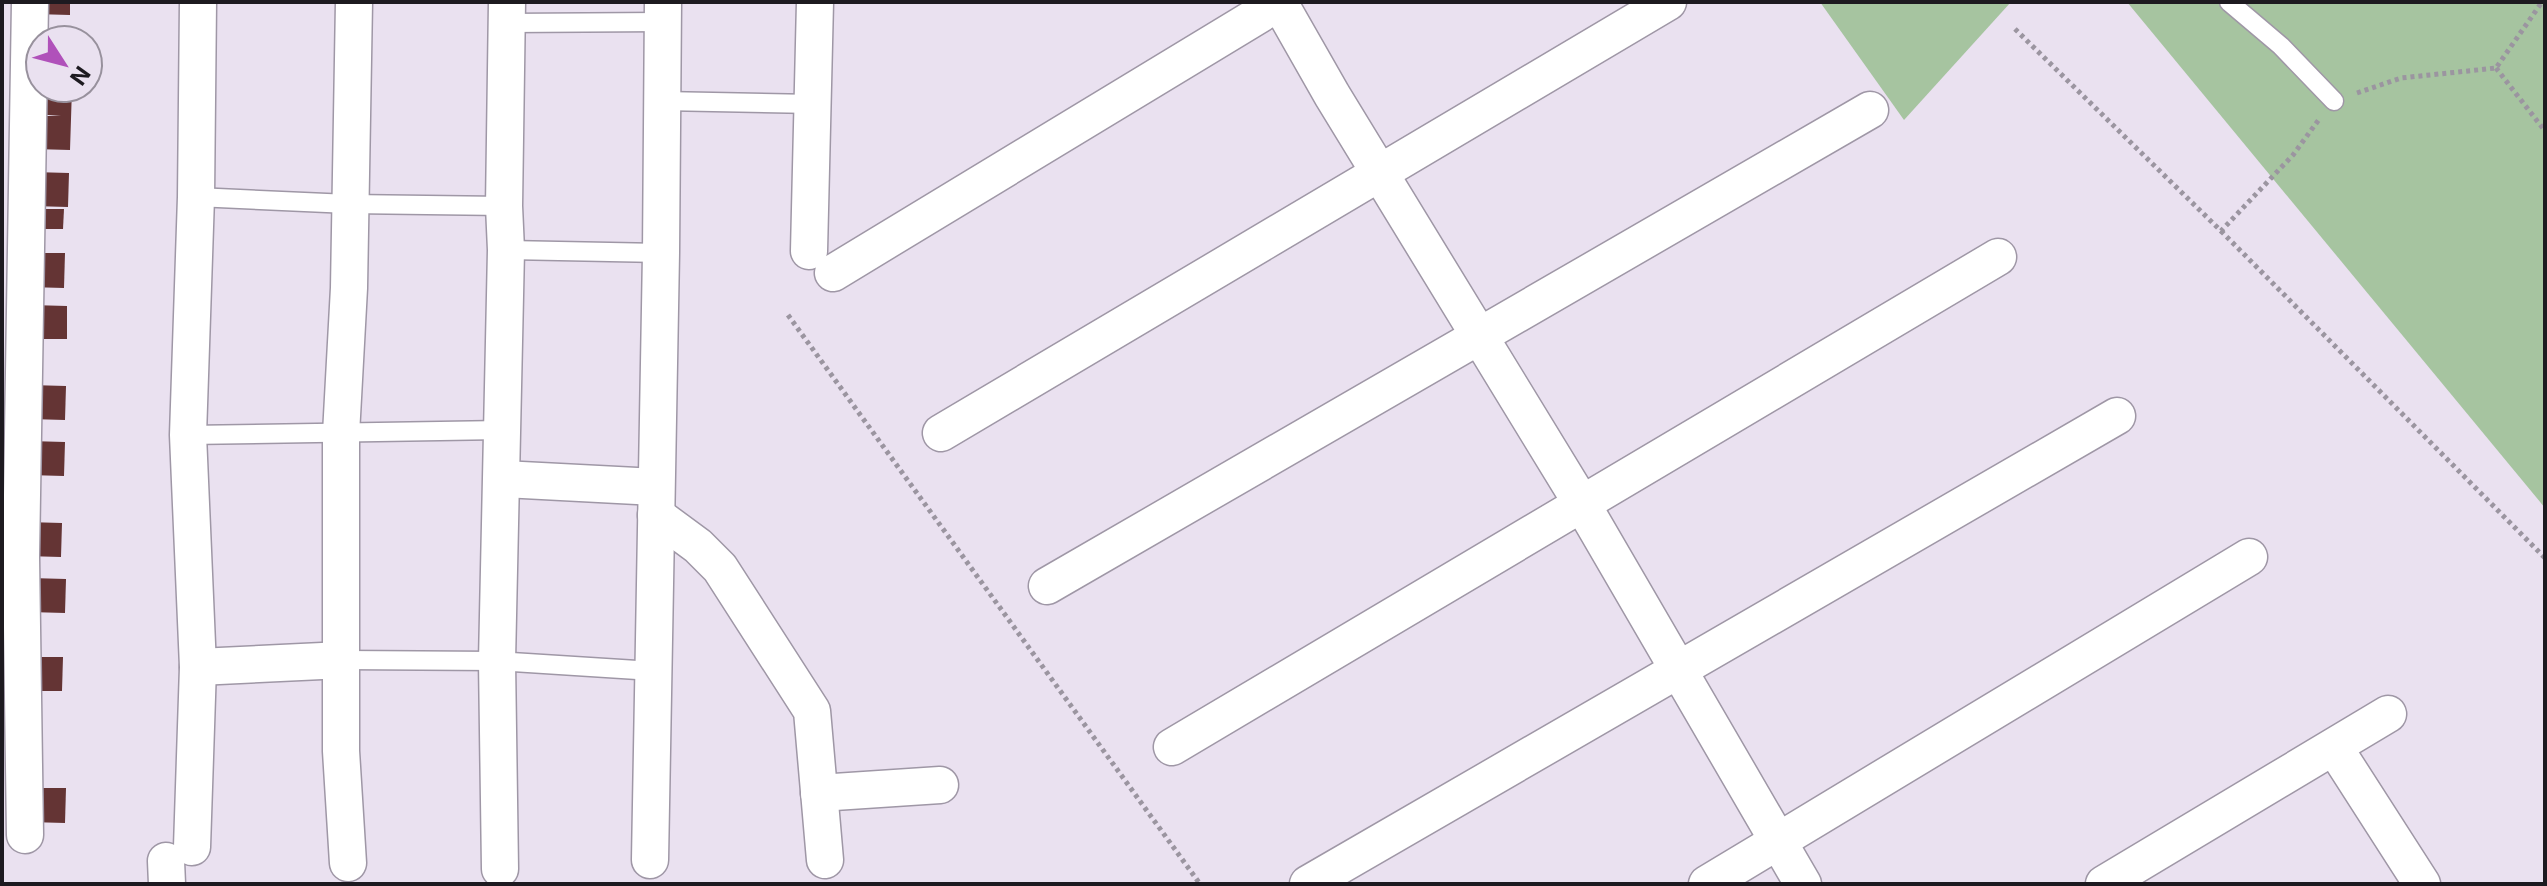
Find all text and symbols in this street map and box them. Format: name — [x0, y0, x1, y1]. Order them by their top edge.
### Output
north arrow — [24, 24, 104, 104]
text: N — [65, 61, 96, 90]

